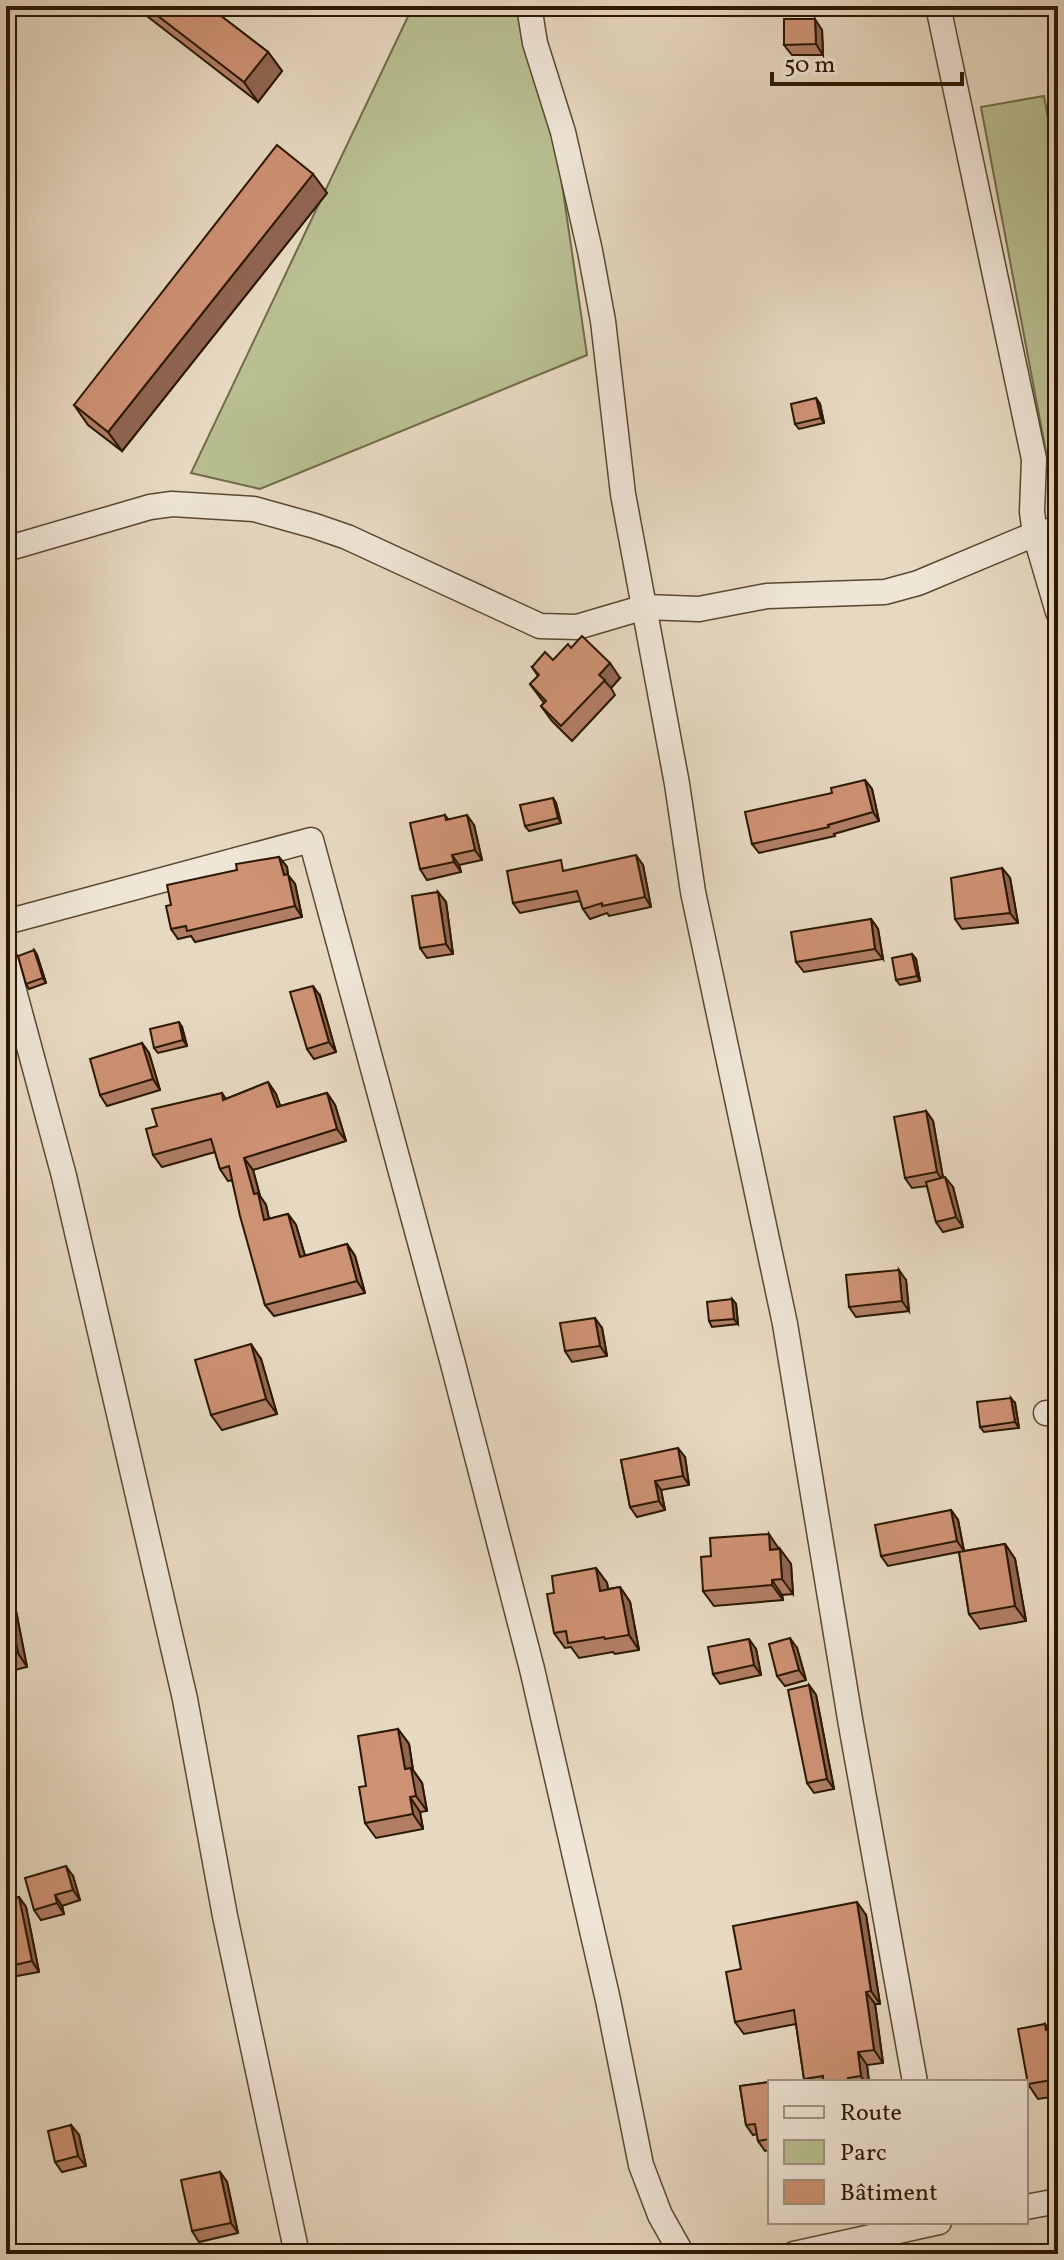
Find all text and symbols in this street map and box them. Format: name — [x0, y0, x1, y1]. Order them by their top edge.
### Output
scale bar — [772, 36, 962, 86]
text: 50 m — [784, 49, 836, 83]
legend — [768, 2080, 1028, 2224]
text: Route — [840, 2097, 902, 2131]
text: Parc — [840, 2137, 887, 2171]
text: Bâtiment — [840, 2177, 938, 2211]

